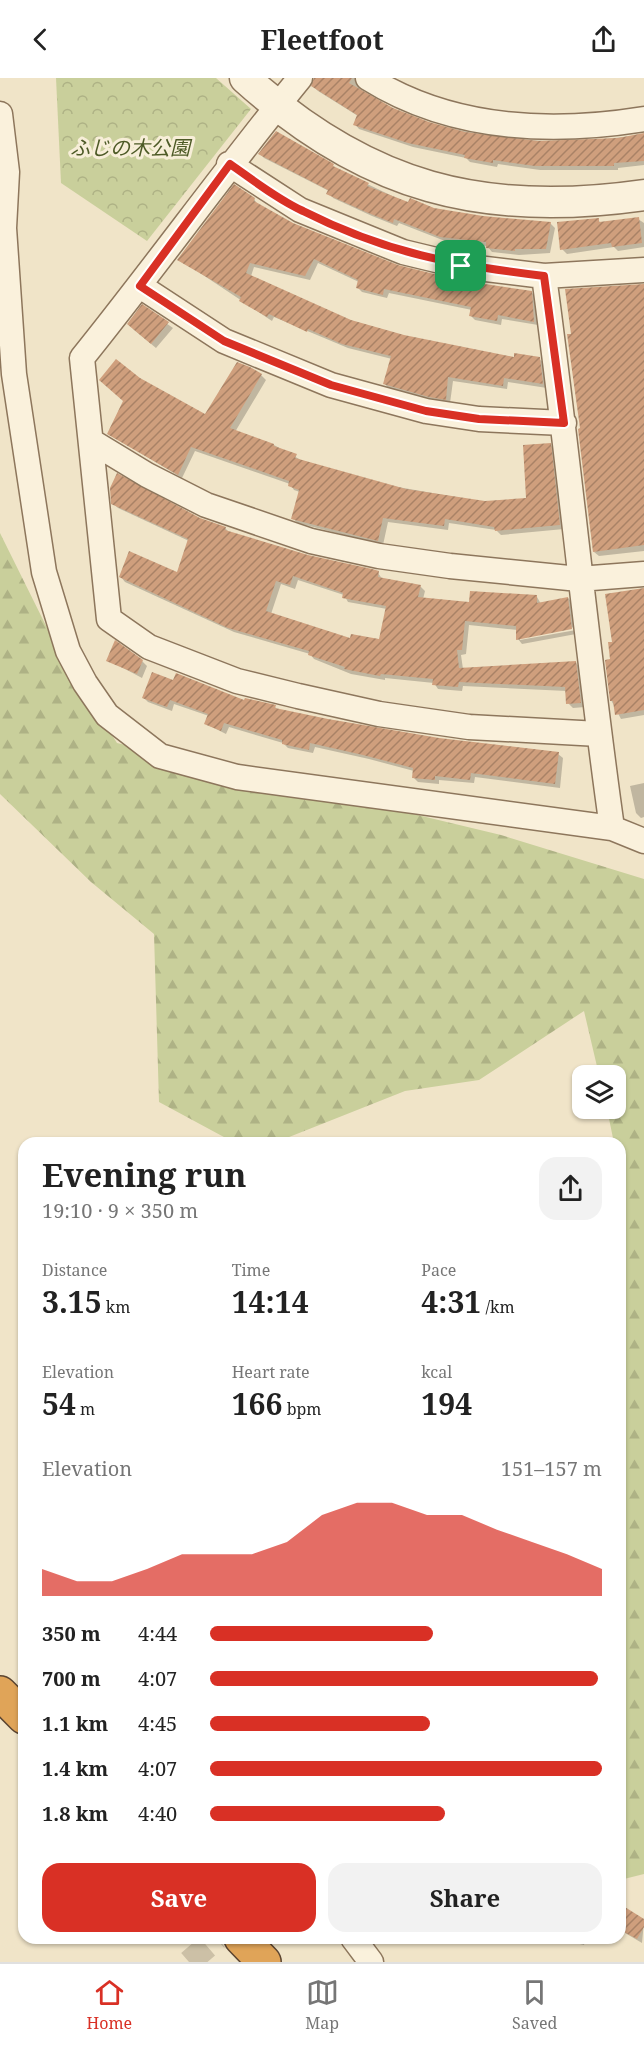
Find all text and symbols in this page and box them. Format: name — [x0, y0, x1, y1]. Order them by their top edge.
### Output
text: Fleetfoot — [260, 21, 384, 58]
icon: back — [24, 23, 57, 56]
icon: share — [587, 23, 620, 56]
park label: ふじの木公園 — [70, 134, 193, 161]
pin — [435, 240, 486, 291]
icon: arrive — [444, 249, 477, 282]
map controls — [572, 1065, 626, 1119]
button: layers — [572, 1065, 626, 1119]
text: Evening run — [42, 1152, 246, 1197]
button: share — [539, 1157, 602, 1220]
text: 19:10 · 9 × 350 m — [42, 1197, 198, 1224]
text: Distance — [42, 1259, 107, 1281]
text: Time — [232, 1259, 270, 1281]
text: Pace — [421, 1259, 456, 1281]
text: 3.15 — [42, 1281, 102, 1322]
text: 14:14 — [232, 1281, 309, 1322]
text: 4:31 — [421, 1281, 481, 1322]
text: km — [102, 1296, 130, 1318]
text: /km — [481, 1296, 515, 1318]
text: Elevation — [42, 1361, 114, 1383]
text: Heart rate — [232, 1361, 310, 1383]
text: kcal — [421, 1361, 452, 1383]
text: 54 — [42, 1383, 76, 1424]
text: 166 — [232, 1383, 283, 1424]
text: 194 — [421, 1383, 472, 1424]
text: m — [76, 1398, 95, 1420]
text: bpm — [283, 1398, 321, 1420]
text: Elevation — [42, 1455, 132, 1482]
text: 151–157 m — [501, 1455, 602, 1482]
text: 350 m — [42, 1620, 101, 1647]
text: 4:44 — [138, 1620, 177, 1647]
text: 700 m — [42, 1665, 101, 1692]
text: 4:07 — [138, 1665, 177, 1692]
text: 1.1 km — [42, 1710, 108, 1737]
text: 4:45 — [138, 1710, 177, 1737]
text: 1.4 km — [42, 1755, 108, 1782]
text: 4:07 — [138, 1755, 177, 1782]
text: 1.8 km — [42, 1800, 108, 1827]
text: 4:40 — [138, 1800, 177, 1827]
button: Save — [42, 1863, 316, 1932]
button: Share — [328, 1863, 602, 1932]
tab: Home — [87, 1976, 132, 2034]
tab: Map — [305, 1976, 339, 2034]
tab: Saved — [512, 1976, 557, 2034]

